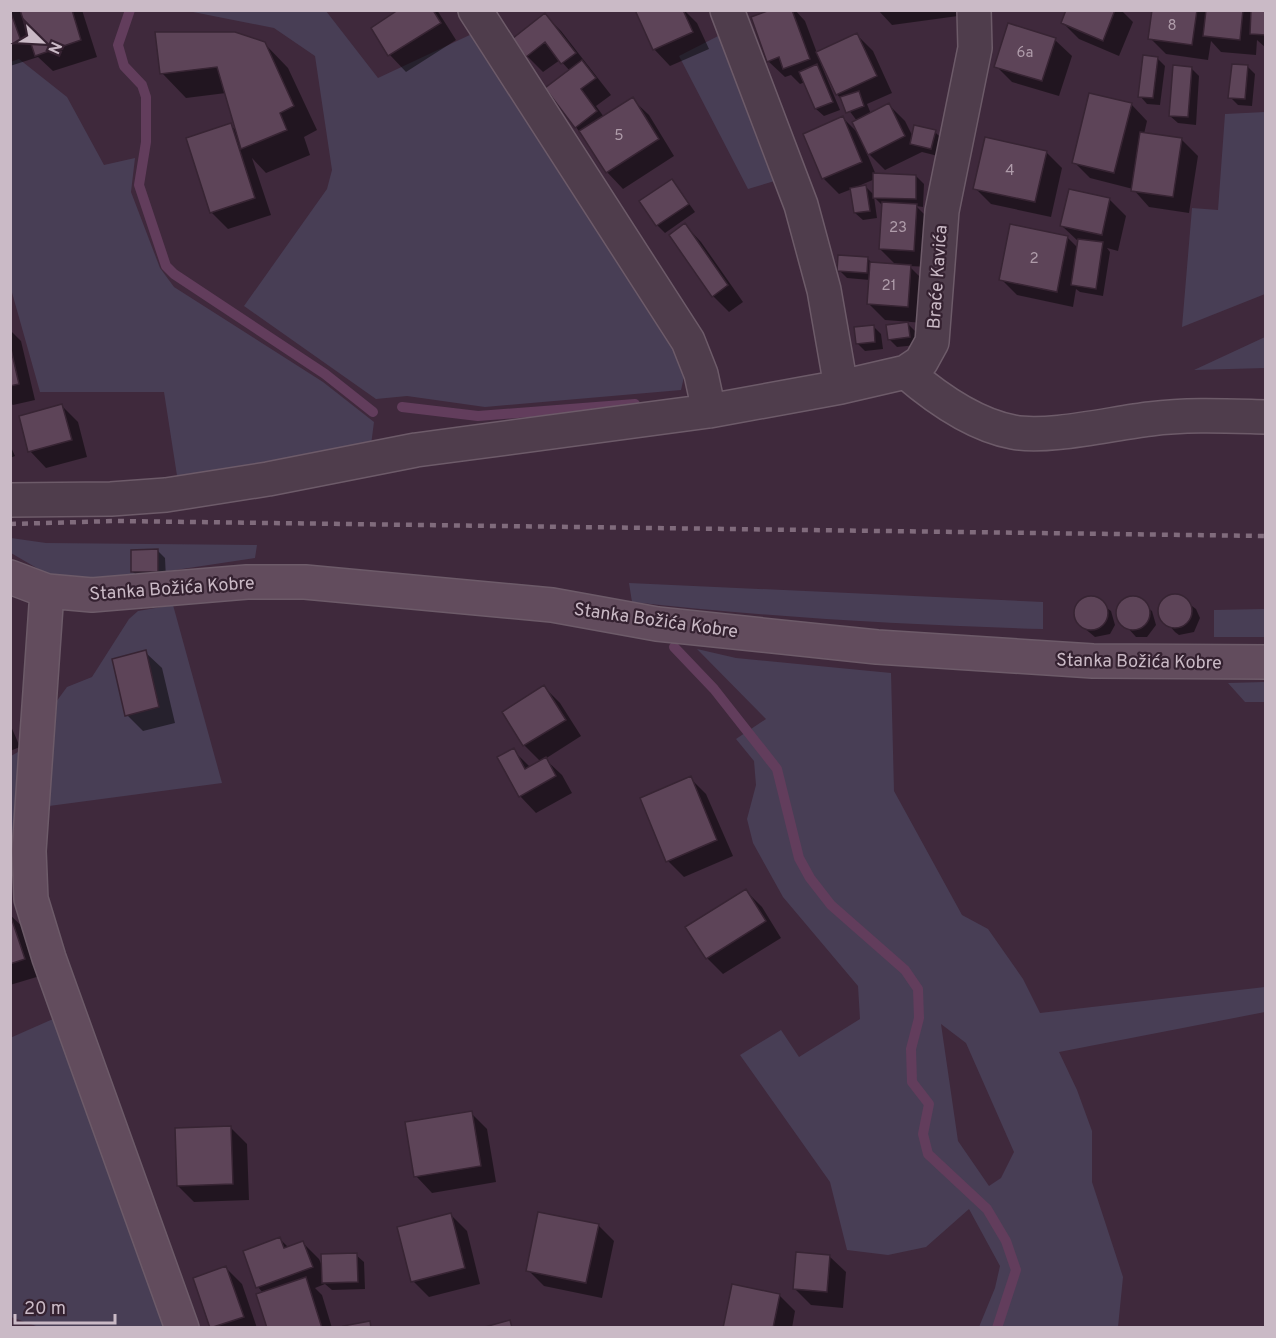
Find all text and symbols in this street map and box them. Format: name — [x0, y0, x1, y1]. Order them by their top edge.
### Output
north arrow — [12, 12, 72, 72]
house number: 8 — [1167, 17, 1177, 36]
text: N — [42, 38, 65, 57]
house number: 6a — [1017, 44, 1033, 63]
house number: 5 — [614, 127, 624, 146]
house number: 4 — [1005, 162, 1015, 181]
house number: 23 — [889, 219, 907, 238]
street label: Braće Kavića — [923, 224, 954, 330]
house number: 2 — [1029, 250, 1039, 269]
house number: 21 — [882, 277, 896, 296]
street label: Stanka Božića Kobre — [89, 572, 256, 607]
street label: Stanka Božića Kobre — [572, 599, 739, 644]
street label: Stanka Božića Kobre — [1056, 650, 1222, 675]
scale bar — [15, 1287, 116, 1325]
text: 20 m — [24, 1298, 66, 1321]

